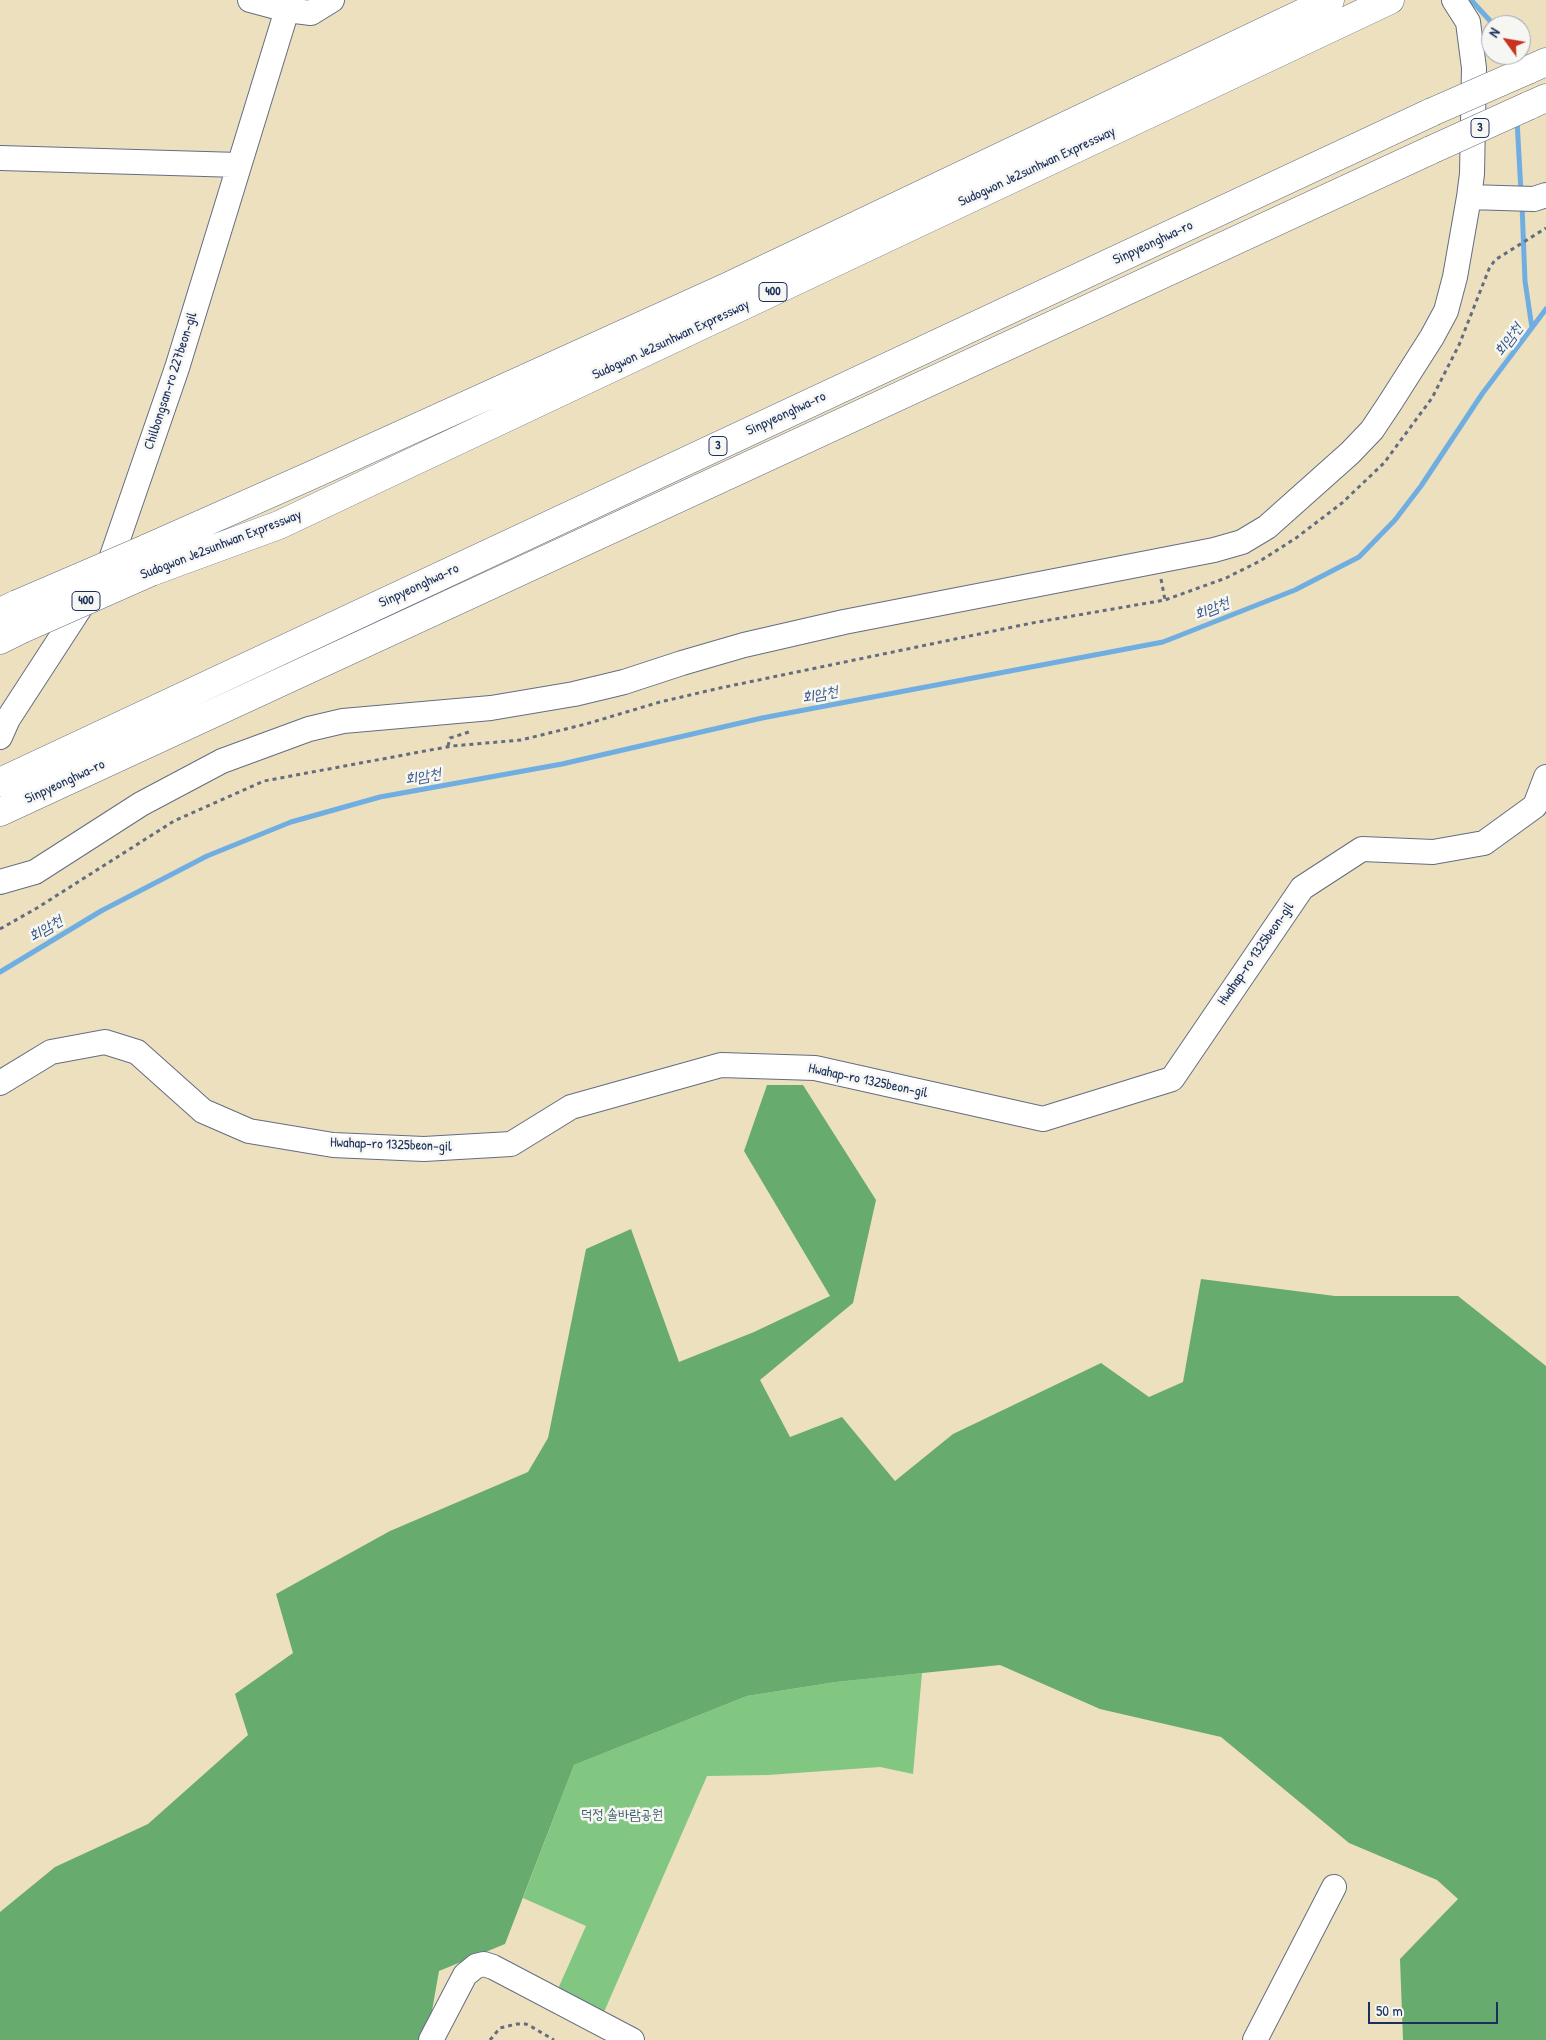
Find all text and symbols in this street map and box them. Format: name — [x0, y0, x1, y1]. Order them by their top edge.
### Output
north arrow — [1481, 15, 1531, 65]
text: N — [1484, 24, 1504, 41]
road number: 3 — [1471, 119, 1489, 138]
street label: Sudogwon Je2sunhwan Expressway — [956, 123, 1118, 211]
street label: Sinpyeonghwa-ro — [1110, 217, 1196, 269]
road number: 400 — [759, 282, 787, 302]
street label: Sudogwon Je2sunhwan Expressway — [590, 296, 752, 384]
street label: Chilbongsan-ro 227beon-gil — [141, 310, 201, 452]
water label: 회암천 — [1491, 320, 1527, 360]
street label: Sinpyeonghwa-ro — [743, 388, 829, 440]
road number: 3 — [709, 436, 727, 456]
street label: Sudogwon Je2sunhwan Expressway — [138, 506, 304, 584]
street label: Sinpyeonghwa-ro — [376, 560, 462, 612]
road number: 400 — [72, 592, 100, 610]
water label: 회암천 — [1192, 594, 1232, 624]
water label: 회암천 — [801, 683, 839, 707]
street label: Sinpyeonghwa-ro — [22, 756, 108, 808]
water label: 회암천 — [404, 765, 442, 789]
street label: Hwahap-ro 1325beon-gil — [1214, 899, 1298, 1009]
water label: 회암천 — [26, 912, 66, 946]
street label: Hwahap-ro 1325beon-gil — [807, 1060, 929, 1102]
street label: Hwahap-ro 1325beon-gil — [330, 1134, 452, 1156]
park label: 덕정 솔바람공원 — [581, 1807, 663, 1823]
scale bar — [1371, 1992, 1501, 2024]
text: 50 m — [1376, 2000, 1403, 2021]

